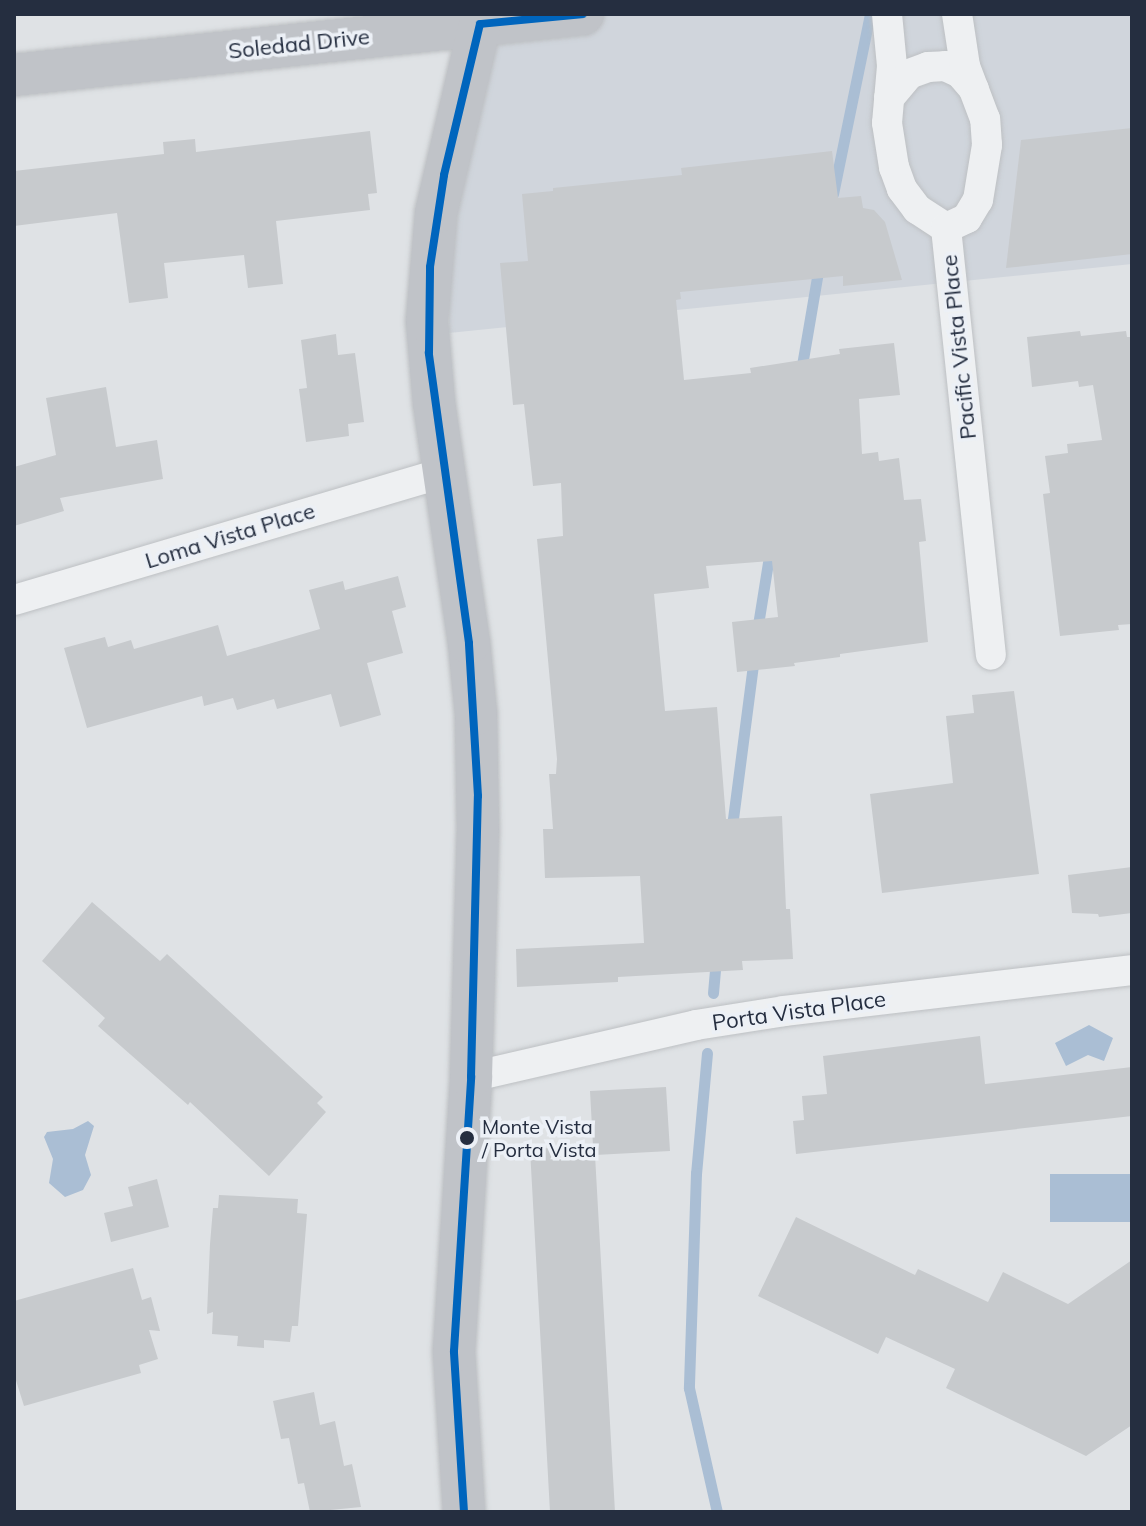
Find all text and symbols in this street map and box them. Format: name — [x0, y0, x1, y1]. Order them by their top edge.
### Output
street label: Soledad Drive — [227, 23, 371, 65]
street label: Pacific Vista Place — [936, 253, 982, 441]
street label: Loma Vista Place — [142, 498, 318, 574]
street label: Porta Vista Place — [710, 986, 888, 1036]
place label: Monte Vista / Porta Vista — [482, 1114, 596, 1161]
marker: Monte Vista / Porta Vista — [459, 1130, 475, 1146]

